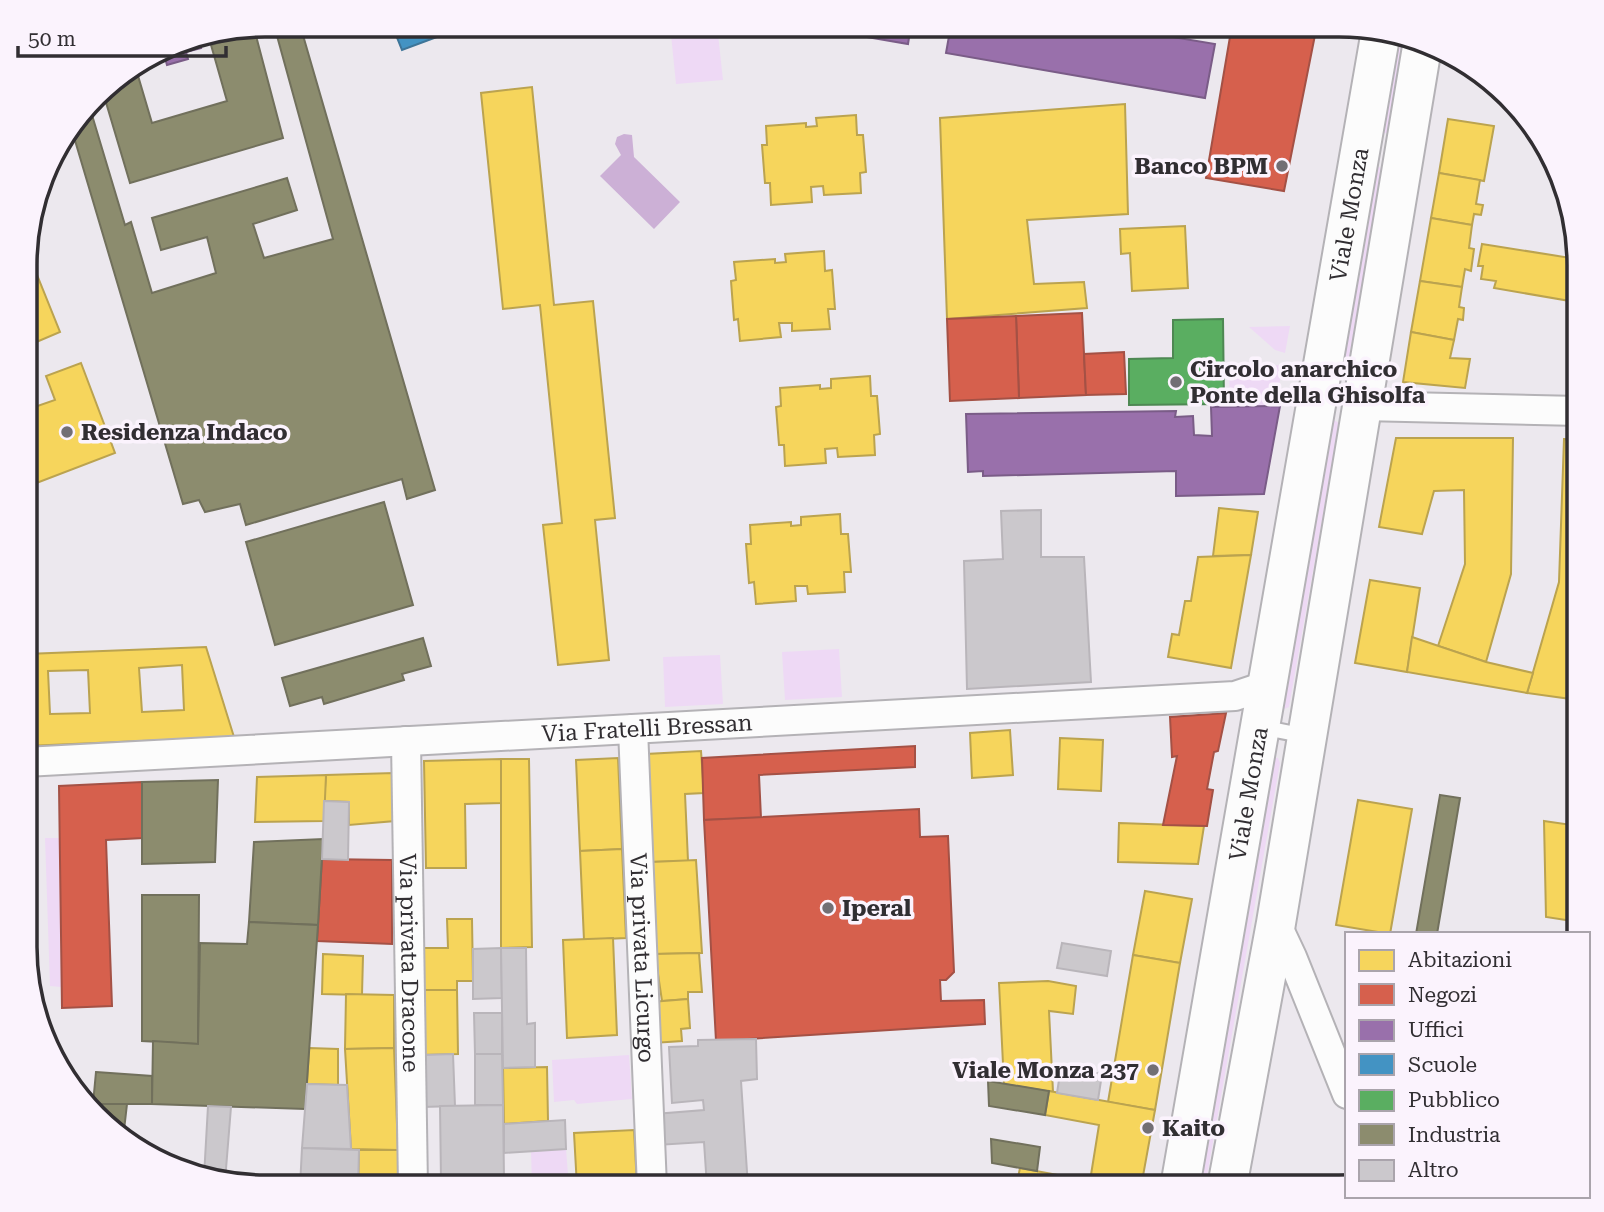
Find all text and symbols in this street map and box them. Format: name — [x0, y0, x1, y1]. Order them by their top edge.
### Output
scale bar — [18, 14, 226, 58]
text: 50 m — [28, 27, 76, 51]
street label: Viale Monza — [1325, 145, 1375, 284]
place label: Banco BPM — [1134, 153, 1268, 180]
marker: Banco BPM — [1274, 158, 1290, 174]
place label: Circolo anarchico Ponte della Ghisolfa — [1190, 356, 1426, 409]
marker: Circolo anarchico Ponte della Ghisolfa — [1168, 374, 1184, 390]
place label: Residenza Indaco — [81, 419, 288, 446]
marker: Residenza Indaco — [59, 424, 75, 440]
street label: Via Fratelli Bressan — [541, 709, 753, 748]
street label: Viale Monza — [1224, 724, 1274, 863]
street label: Via privata Licurgo — [624, 852, 660, 1063]
street label: Via privata Dracone — [394, 853, 424, 1073]
place label: Iperal — [842, 895, 912, 922]
marker: Iperal — [820, 900, 836, 916]
legend — [1345, 932, 1590, 1198]
text: Abitazioni — [1408, 948, 1512, 972]
text: Negozi — [1408, 983, 1477, 1007]
text: Uffici — [1408, 1018, 1464, 1042]
text: Scuole — [1408, 1053, 1477, 1077]
place label: Viale Monza 237 — [952, 1057, 1139, 1084]
marker: Viale Monza 237 — [1145, 1062, 1161, 1078]
text: Pubblico — [1408, 1088, 1500, 1112]
place label: Kaito — [1162, 1115, 1225, 1142]
marker: Kaito — [1140, 1120, 1156, 1136]
text: Industria — [1408, 1123, 1501, 1147]
text: Altro — [1408, 1158, 1459, 1182]

